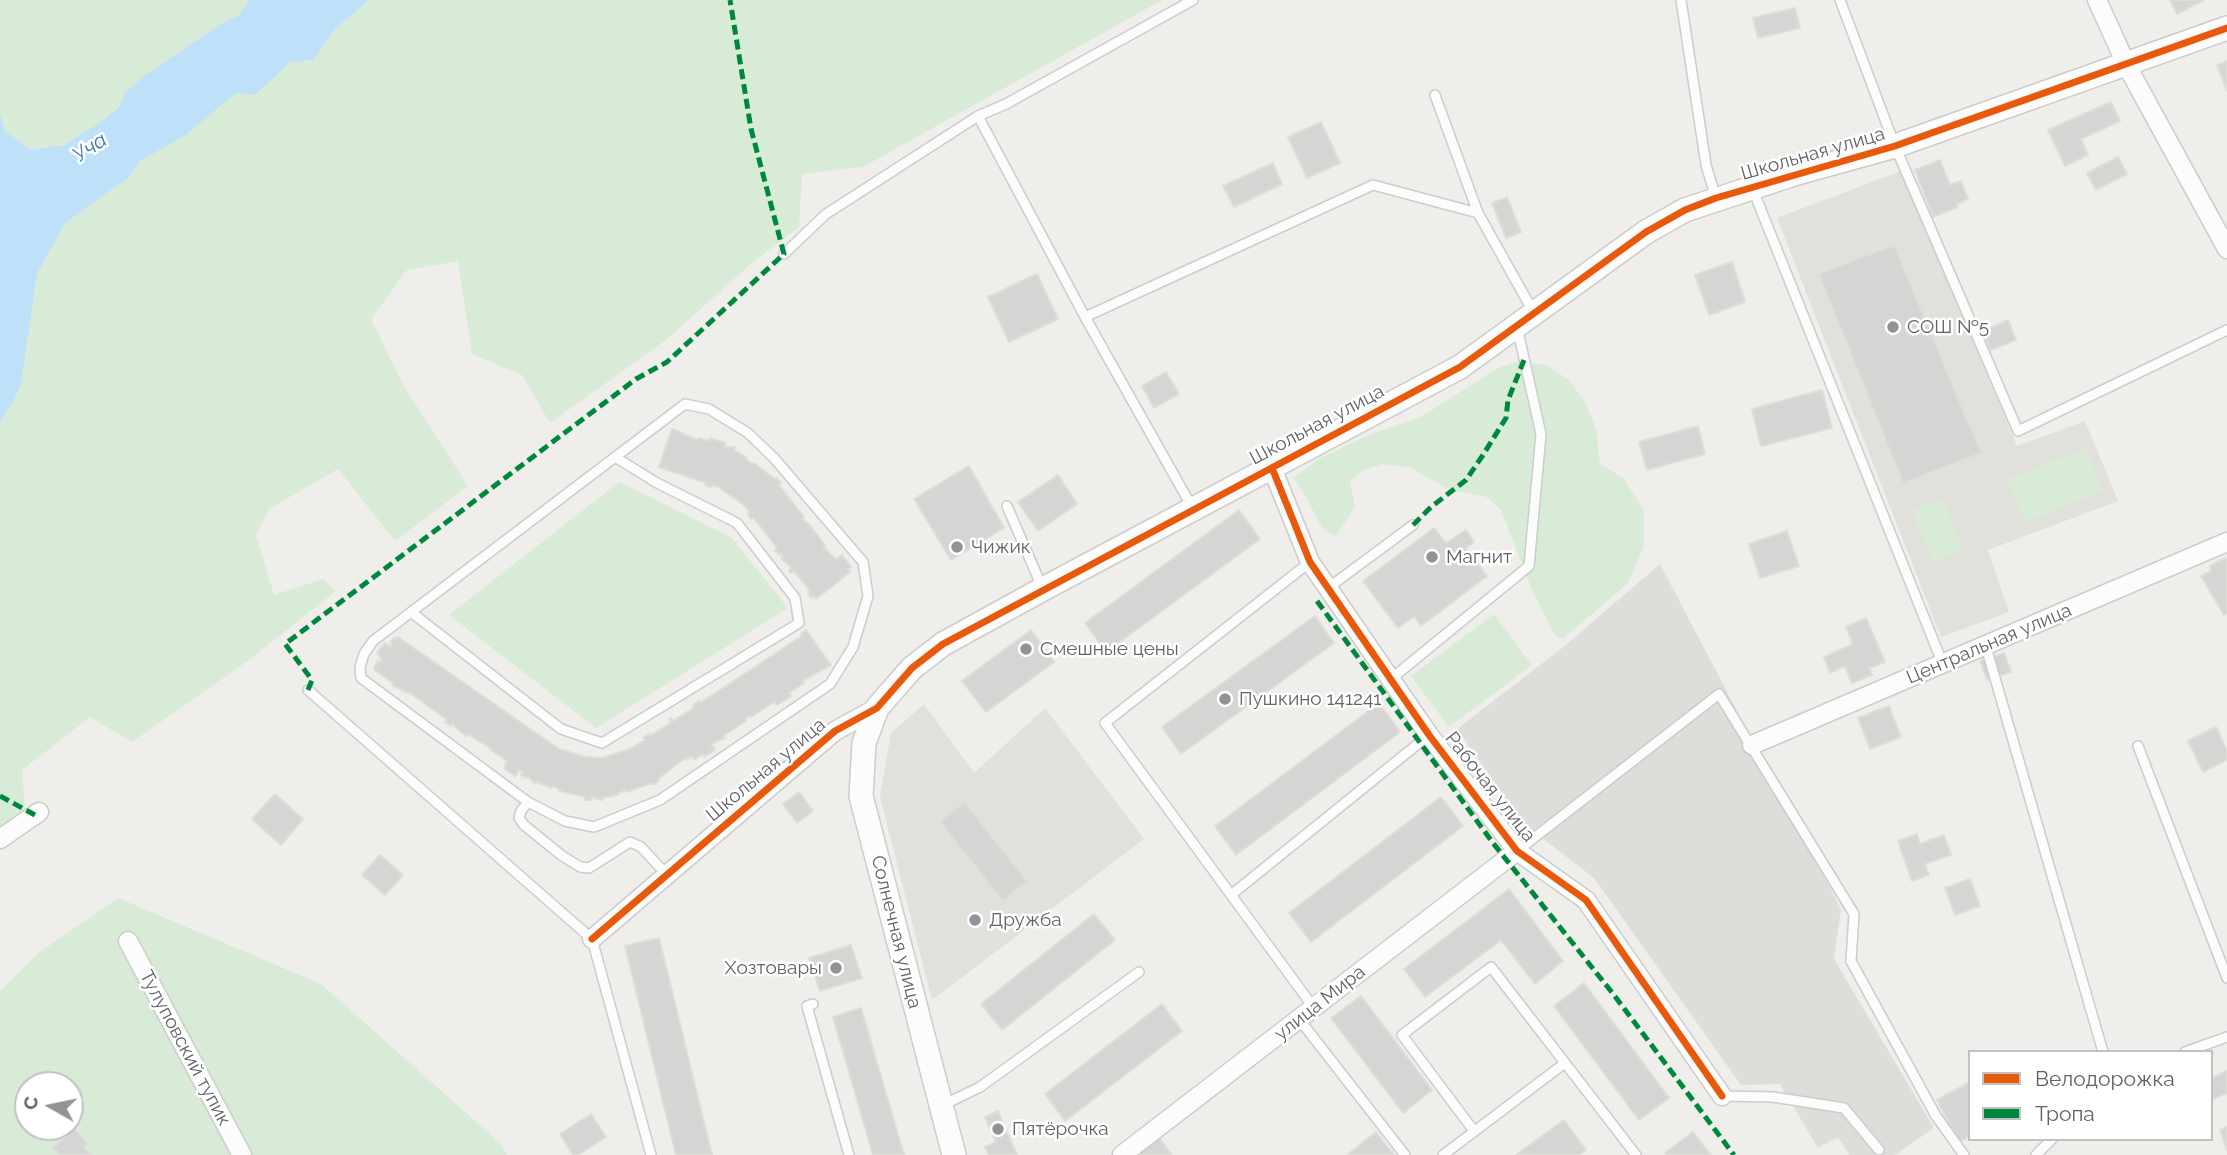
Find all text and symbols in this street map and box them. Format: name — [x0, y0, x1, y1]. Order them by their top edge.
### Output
street label: Школьная улица — [1738, 123, 1888, 185]
water label: Уча — [68, 127, 112, 169]
place label: СОШ №5 — [1907, 316, 1989, 338]
marker: СОШ №5 — [1885, 319, 1901, 335]
street label: Школьная улица — [1246, 380, 1388, 470]
place label: Чижик — [971, 536, 1031, 558]
marker: Чижик — [949, 539, 965, 555]
place label: Магнит — [1446, 546, 1512, 568]
marker: Магнит — [1424, 549, 1440, 565]
street label: Центральная улица — [1903, 599, 2075, 689]
place label: Смешные цены — [1040, 638, 1179, 660]
marker: Смешные цены — [1018, 641, 1034, 657]
place label: Пушкино 141241 — [1239, 688, 1381, 710]
marker: Пушкино 141241 — [1217, 691, 1233, 707]
street label: Школьная улица — [702, 713, 830, 827]
street label: Рабочая улица — [1440, 727, 1540, 847]
street label: Солнечная улица — [866, 853, 926, 1011]
place label: Дружба — [989, 909, 1062, 931]
marker: Дружба — [967, 912, 983, 928]
place label: Хозтовары — [724, 957, 822, 979]
marker: Хозтовары — [828, 960, 844, 976]
street label: улица Мира — [1270, 961, 1370, 1045]
street label: Тулуповский тупик — [134, 966, 236, 1130]
legend — [1968, 1050, 2213, 1141]
text: Велодорожка — [2035, 1066, 2175, 1091]
north arrow — [14, 1071, 84, 1141]
text: С — [18, 1095, 42, 1111]
text: Тропа — [2035, 1101, 2095, 1126]
place label: Пятёрочка — [1012, 1118, 1109, 1140]
marker: Пятёрочка — [990, 1121, 1006, 1137]

